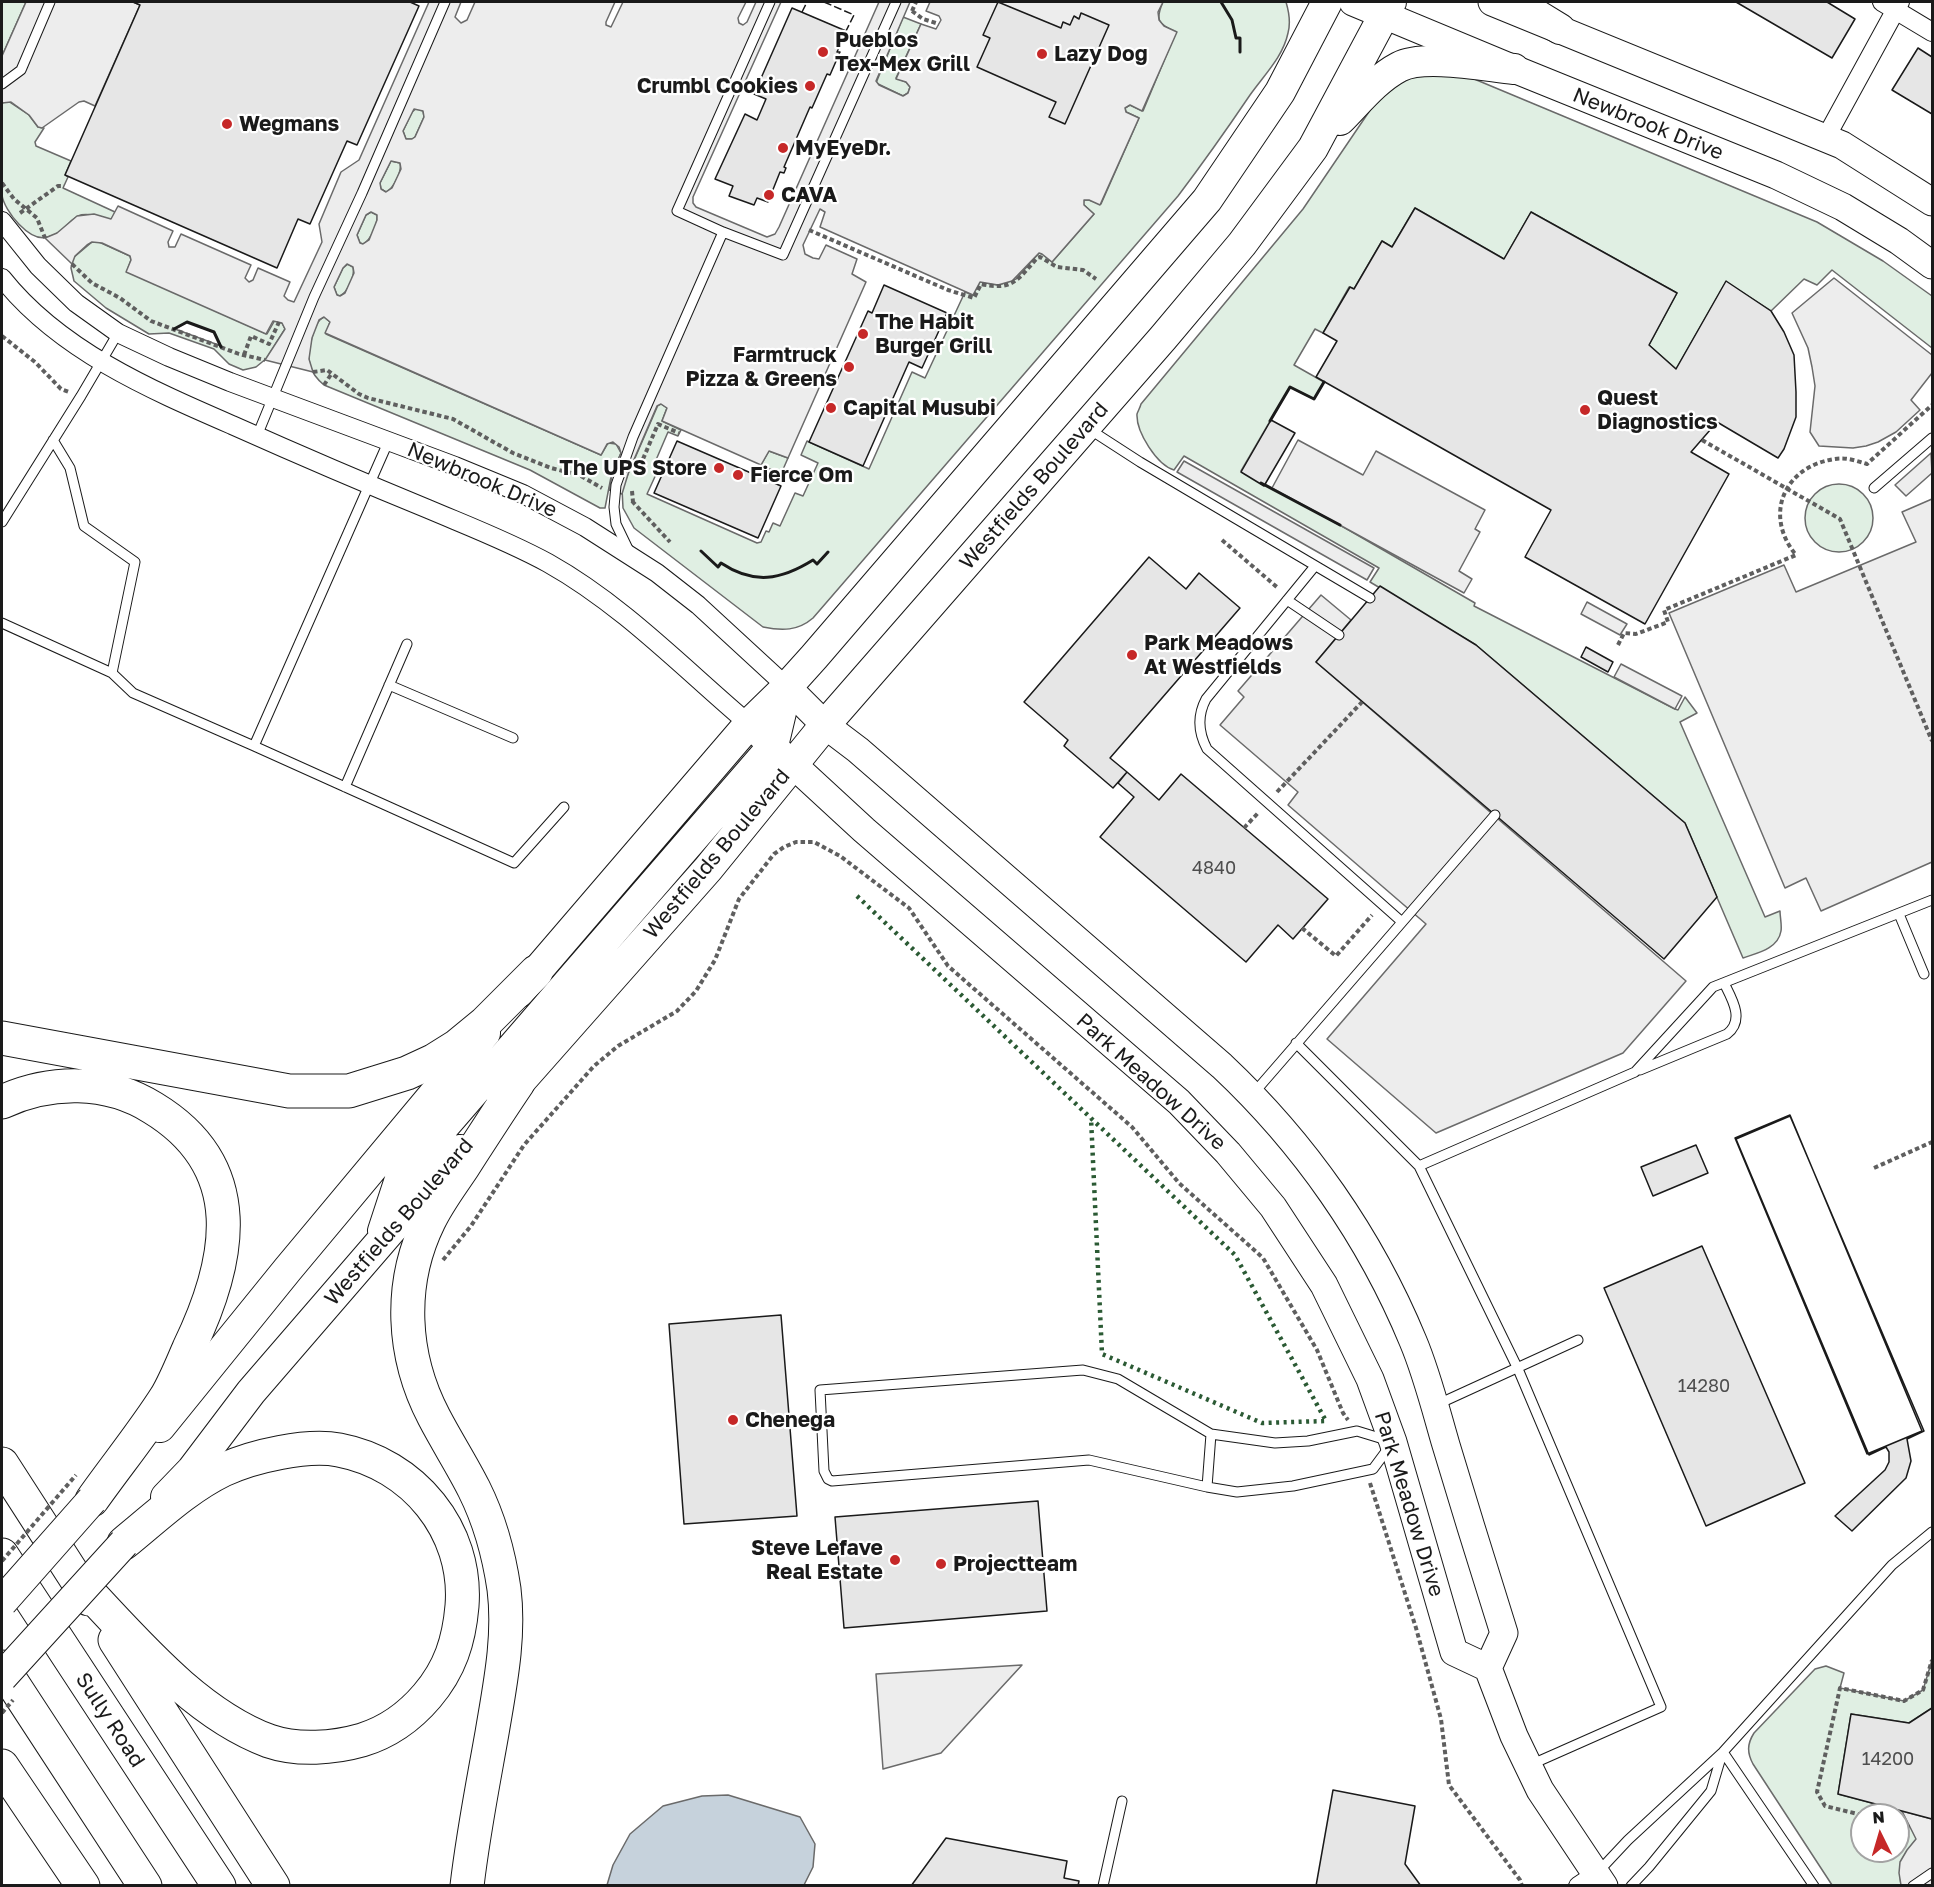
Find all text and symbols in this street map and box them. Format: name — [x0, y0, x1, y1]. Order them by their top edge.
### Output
place label: Pueblos Tex-Mex Grill — [835, 27, 970, 77]
place label: Lazy Dog — [1054, 41, 1148, 67]
marker: Pueblos Tex-Mex Grill — [816, 45, 830, 59]
marker: Lazy Dog — [1035, 47, 1049, 61]
place label: Crumbl Cookies — [637, 73, 798, 99]
marker: Crumbl Cookies — [803, 79, 817, 93]
street label: Newbrook Drive — [1569, 82, 1727, 166]
place label: Wegmans — [239, 111, 339, 137]
marker: Wegmans — [220, 117, 234, 131]
place label: MyEyeDr. — [795, 135, 892, 161]
marker: MyEyeDr. — [776, 141, 790, 155]
place label: CAVA — [781, 182, 837, 208]
marker: CAVA — [762, 188, 776, 202]
place label: The Habit Burger Grill — [875, 309, 992, 359]
marker: The Habit Burger Grill — [856, 327, 870, 341]
place label: Farmtruck Pizza & Greens — [685, 342, 837, 392]
marker: Farmtruck Pizza & Greens — [842, 360, 856, 374]
place label: Quest Diagnostics — [1597, 385, 1718, 435]
place label: Capital Musubi — [843, 395, 996, 421]
street label: Westfields Boulevard — [954, 397, 1114, 575]
marker: Capital Musubi — [824, 401, 838, 415]
marker: Quest Diagnostics — [1578, 403, 1592, 417]
street label: Newbrook Drive — [403, 437, 561, 523]
place label: The UPS Store — [559, 455, 707, 481]
marker: The UPS Store — [712, 461, 726, 475]
place label: Fierce Om — [750, 462, 853, 488]
marker: Fierce Om — [731, 468, 745, 482]
place label: Park Meadows At Westfields — [1144, 630, 1293, 680]
marker: Park Meadows At Westfields — [1125, 648, 1139, 662]
street label: Westfields Boulevard — [639, 764, 795, 944]
house number: 4840 — [1192, 857, 1236, 879]
street label: Park Meadow Drive — [1071, 1008, 1231, 1156]
street label: Westfields Boulevard — [319, 1133, 479, 1311]
house number: 14280 — [1678, 1375, 1730, 1397]
place label: Chenega — [745, 1407, 835, 1433]
street label: Park Meadow Drive — [1369, 1408, 1449, 1600]
marker: Chenega — [726, 1413, 740, 1427]
place label: Steve Lefave Real Estate — [751, 1535, 883, 1585]
place label: Projectteam — [953, 1551, 1077, 1577]
marker: Steve Lefave Real Estate — [888, 1553, 902, 1567]
marker: Projectteam — [934, 1557, 948, 1571]
street label: Sully Road — [70, 1668, 150, 1772]
house number: 14200 — [1862, 1748, 1914, 1770]
north arrow — [1850, 1803, 1910, 1863]
text: N — [1872, 1807, 1886, 1828]

